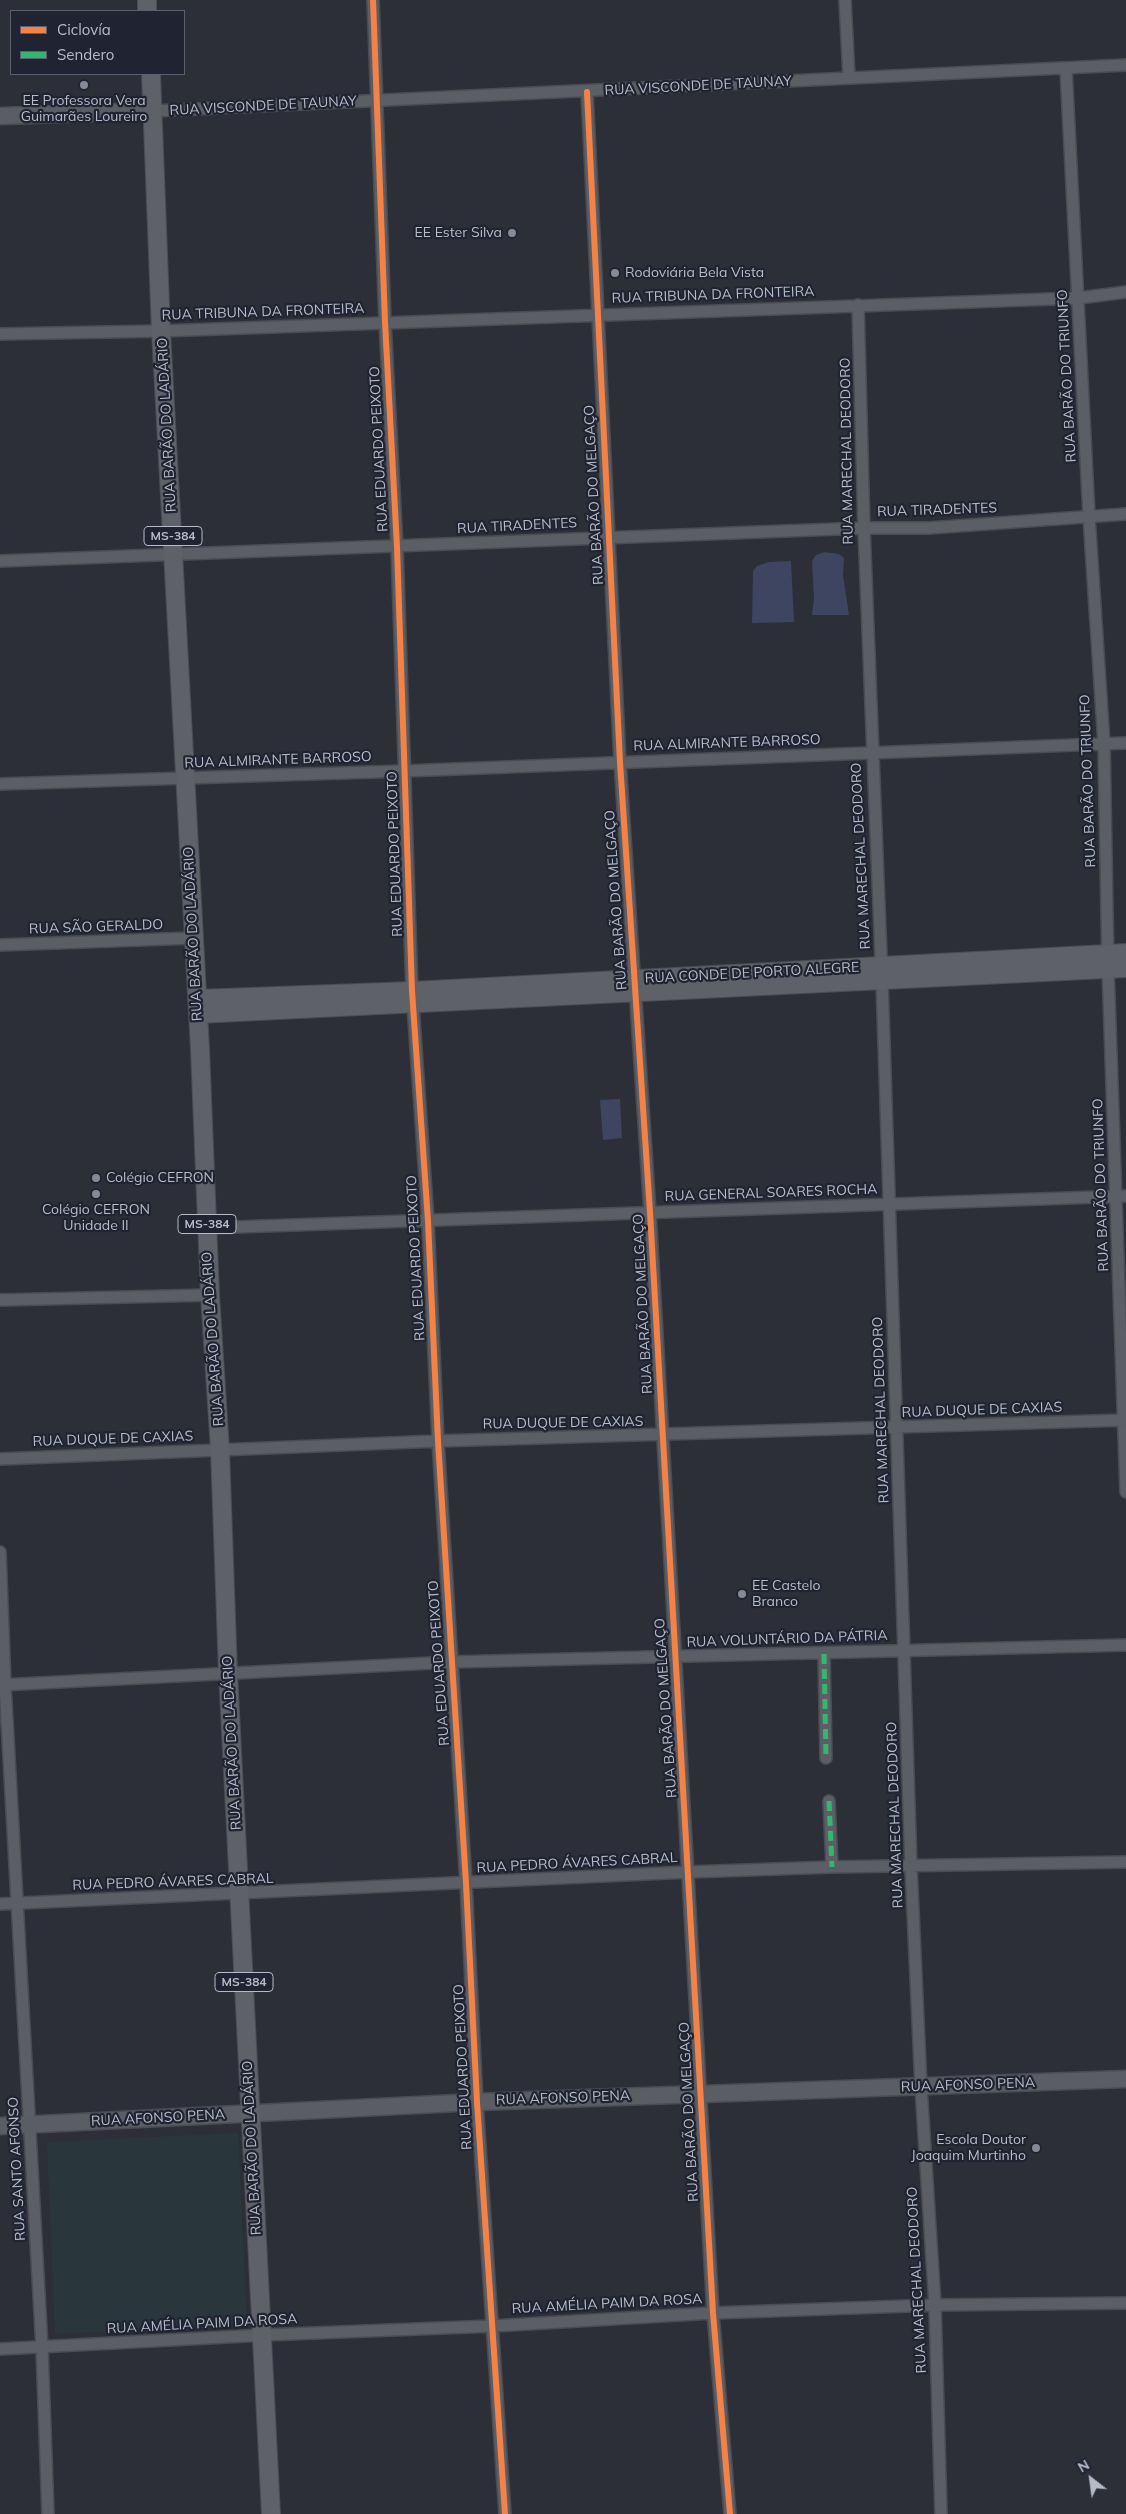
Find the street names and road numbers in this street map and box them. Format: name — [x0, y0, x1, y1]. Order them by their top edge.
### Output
street label: RUA VISCONDE DE TAUNAY — [604, 73, 792, 99]
street label: RUA VISCONDE DE TAUNAY — [169, 93, 357, 119]
street label: RUA TRIBUNA DA FRONTEIRA — [611, 283, 815, 307]
street label: RUA BARÃO DO TRIUNFO — [1054, 289, 1080, 463]
street label: RUA TRIBUNA DA FRONTEIRA — [161, 300, 365, 324]
street label: RUA BARÃO DO LADÁRIO — [154, 337, 180, 513]
street label: RUA MARECHAL DEODORO — [837, 357, 857, 545]
street label: RUA EDUARDO PEIXOTO — [366, 366, 392, 532]
street label: RUA BARÃO DO MELGAÇO — [581, 405, 607, 585]
street label: RUA TIRADENTES — [877, 500, 997, 520]
street label: RUA TIRADENTES — [457, 514, 577, 538]
road number: MS-384 — [144, 526, 202, 546]
street label: RUA BARÃO DO TRIUNFO — [1077, 694, 1099, 868]
street label: RUA ALMIRANTE BARROSO — [633, 731, 821, 755]
street label: RUA ALMIRANTE BARROSO — [184, 748, 372, 772]
street label: RUA MARECHAL DEODORO — [848, 762, 874, 950]
street label: RUA EDUARDO PEIXOTO — [384, 771, 406, 937]
street label: RUA BARÃO DO MELGAÇO — [601, 809, 631, 991]
street label: RUA BARÃO DO LADÁRIO — [180, 846, 206, 1022]
street label: RUA SÃO GERALDO — [29, 916, 163, 938]
street label: RUA CONDE DE PORTO ALEGRE — [644, 959, 860, 987]
street label: RUA BARÃO DO TRIUNFO — [1090, 1098, 1112, 1272]
street label: RUA EDUARDO PEIXOTO — [403, 1175, 429, 1341]
street label: RUA GENERAL SOARES ROCHA — [664, 1181, 878, 1205]
road number: MS-384 — [178, 1214, 236, 1234]
street label: RUA BARÃO DO MELGAÇO — [630, 1214, 656, 1394]
street label: RUA BARÃO DO LADÁRIO — [199, 1251, 227, 1427]
street label: RUA MARECHAL DEODORO — [869, 1316, 893, 1504]
street label: RUA DUQUE DE CAXIAS — [901, 1399, 1063, 1421]
street label: RUA DUQUE DE CAXIAS — [482, 1413, 644, 1433]
street label: RUA DUQUE DE CAXIAS — [32, 1428, 194, 1450]
street label: RUA EDUARDO PEIXOTO — [425, 1580, 453, 1746]
street label: RUA BARÃO DO MELGAÇO — [651, 1617, 681, 1799]
street label: RUA VOLUNTÁRIO DA PÁTRIA — [686, 1627, 888, 1651]
street label: RUA BARÃO DO LADÁRIO — [219, 1655, 245, 1831]
street label: RUA MARECHAL DEODORO — [883, 1721, 907, 1909]
street label: RUA PEDRO ÁVARES CABRAL — [476, 1849, 678, 1877]
street label: RUA PEDRO ÁVARES CABRAL — [72, 1870, 274, 1894]
road number: MS-384 — [215, 1972, 273, 1991]
street label: RUA EDUARDO PEIXOTO — [450, 1984, 476, 2150]
street label: RUA BARÃO DO MELGAÇO — [676, 2022, 702, 2202]
street label: RUA BARÃO DO LADÁRIO — [239, 2060, 265, 2236]
street label: RUA AFONSO PENA — [901, 2074, 1035, 2096]
street label: RUA AFONSO PENA — [496, 2087, 630, 2109]
street label: RUA SANTO AFONSO — [5, 2097, 29, 2241]
street label: RUA AFONSO PENA — [91, 2106, 225, 2130]
street label: RUA MARECHAL DEODORO — [904, 2186, 930, 2374]
street label: RUA AMÉLIA PAIM DA ROSA — [511, 2291, 703, 2317]
street label: RUA AMÉLIA PAIM DA ROSA — [106, 2311, 298, 2337]

